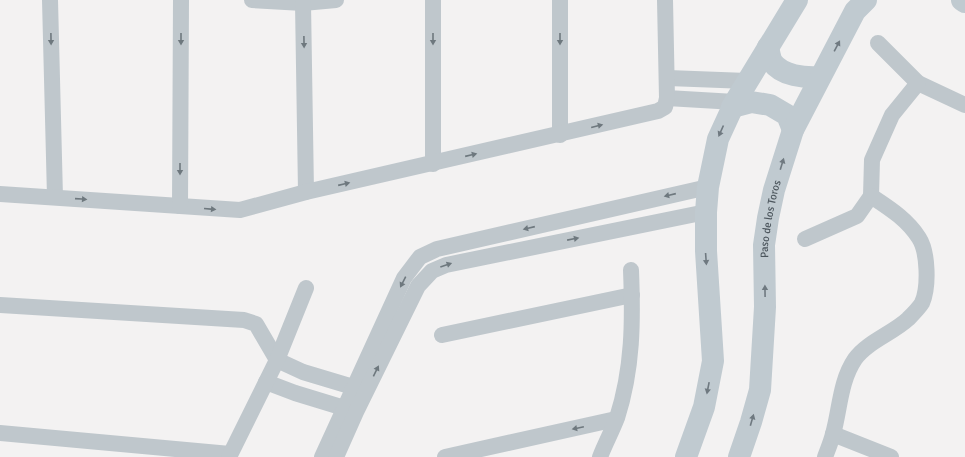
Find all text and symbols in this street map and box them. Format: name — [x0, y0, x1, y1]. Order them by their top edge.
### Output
one-way arrow — [48, 33, 55, 45]
one-way arrow — [178, 33, 184, 46]
one-way arrow — [430, 33, 436, 46]
one-way arrow — [557, 33, 563, 46]
one-way arrow — [301, 36, 307, 49]
one-way arrow — [834, 40, 840, 52]
one-way arrow — [591, 122, 604, 128]
one-way arrow — [718, 125, 724, 137]
one-way arrow — [465, 151, 477, 157]
one-way arrow — [780, 157, 786, 169]
one-way arrow — [177, 163, 183, 176]
street label: Paso de los Toros — [758, 178, 784, 258]
one-way arrow — [338, 180, 350, 186]
one-way arrow — [663, 193, 676, 199]
one-way arrow — [75, 195, 87, 202]
one-way arrow — [204, 205, 216, 212]
one-way arrow — [523, 225, 535, 231]
one-way arrow — [567, 236, 579, 242]
one-way arrow — [703, 253, 710, 265]
one-way arrow — [440, 262, 452, 268]
one-way arrow — [400, 277, 406, 288]
one-way arrow — [762, 284, 768, 297]
one-way arrow — [373, 365, 379, 377]
one-way arrow — [705, 382, 711, 394]
one-way arrow — [749, 414, 755, 426]
one-way arrow — [572, 425, 584, 431]

